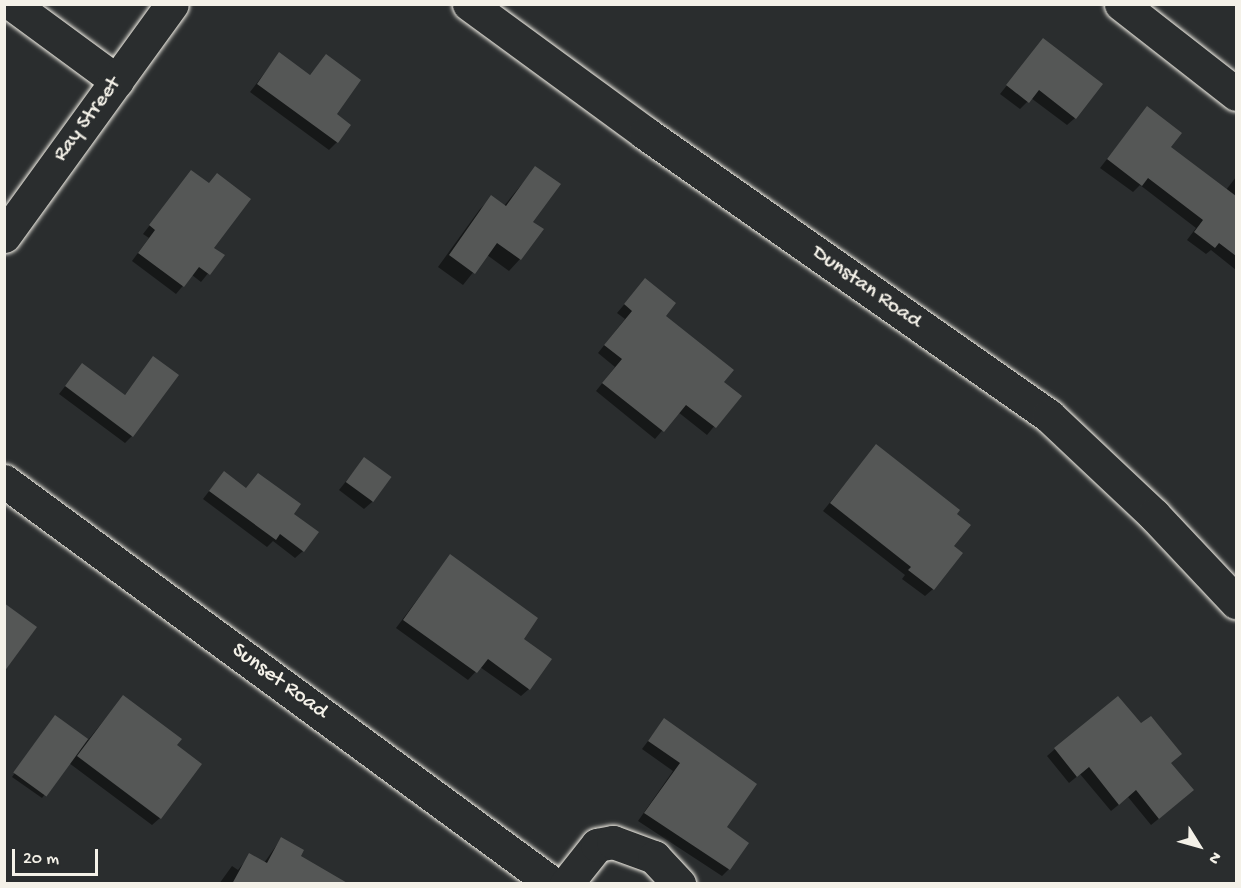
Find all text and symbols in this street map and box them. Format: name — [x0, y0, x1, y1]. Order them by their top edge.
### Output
street label: Ray Street — [48, 72, 128, 168]
street label: Dunstan Road — [806, 240, 926, 336]
street label: Sunset Road — [226, 638, 332, 726]
north arrow — [1169, 816, 1229, 876]
scale bar — [15, 837, 100, 875]
text: N — [1203, 847, 1225, 867]
text: 20 m — [23, 849, 59, 870]

